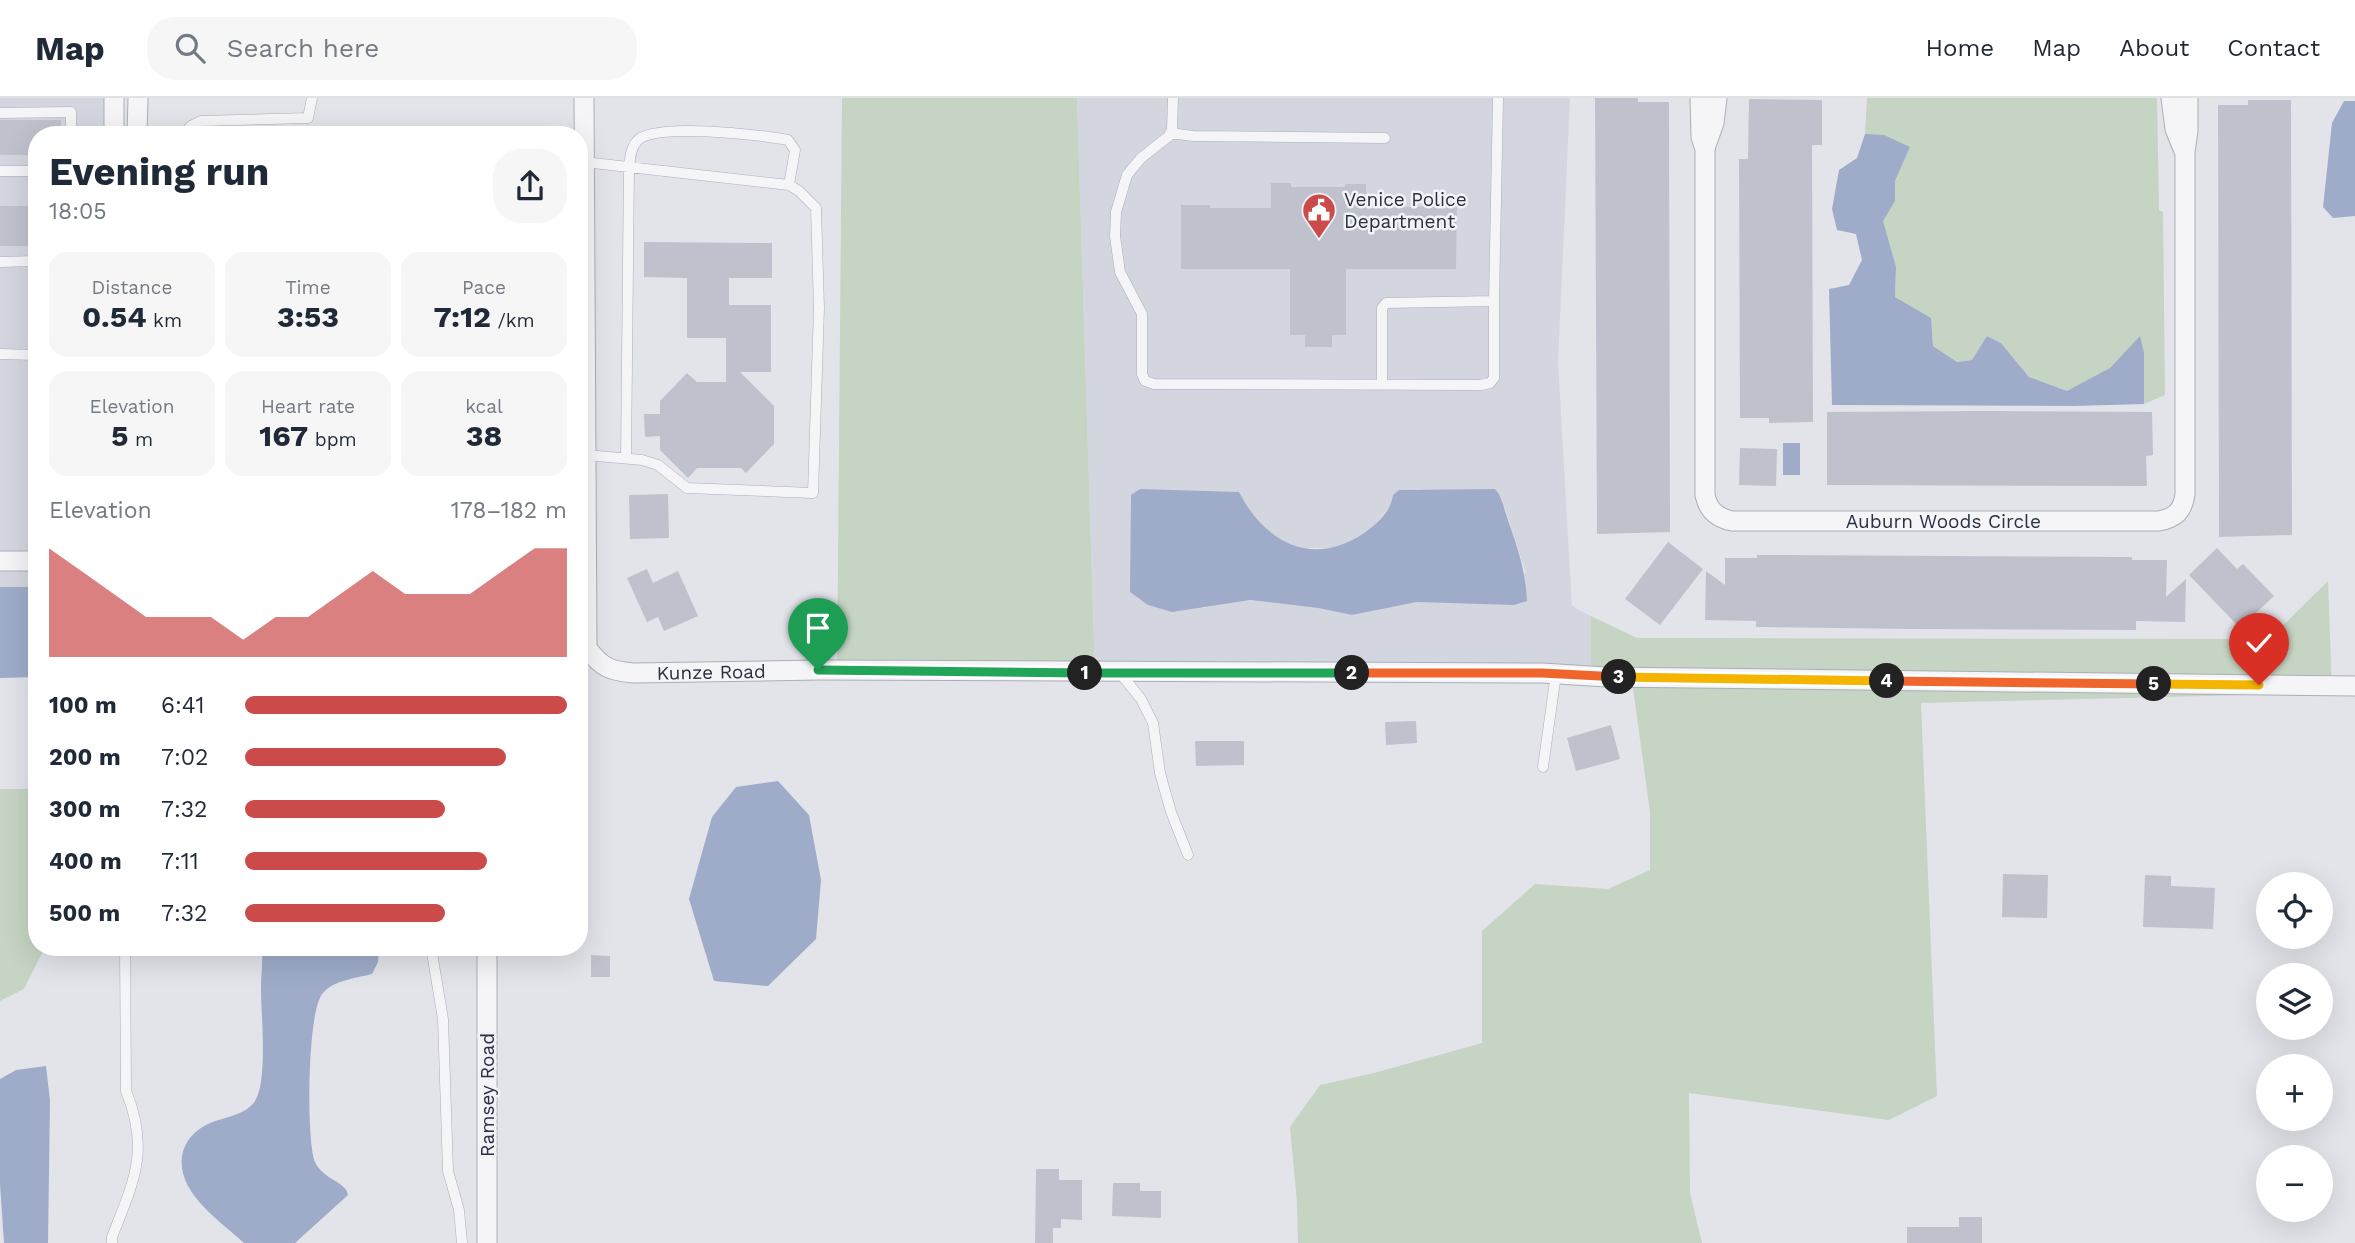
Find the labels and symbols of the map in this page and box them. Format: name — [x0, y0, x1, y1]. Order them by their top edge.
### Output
place label: Venice Police Department — [1344, 188, 1467, 233]
public building icon: Venice Police Department — [1300, 191, 1338, 240]
street label: Auburn Woods Circle — [1846, 510, 2041, 533]
pin — [788, 598, 848, 670]
pin — [2229, 613, 2289, 685]
pin: 1 — [1068, 656, 1102, 690]
pin: 2 — [1334, 656, 1370, 690]
street label: Kunze Road — [656, 659, 766, 684]
pin: 3 — [1602, 660, 1636, 694]
pin: 4 — [1870, 664, 1904, 698]
pin: 5 — [2136, 666, 2172, 702]
street label: Ramsey Road — [476, 1033, 499, 1157]

